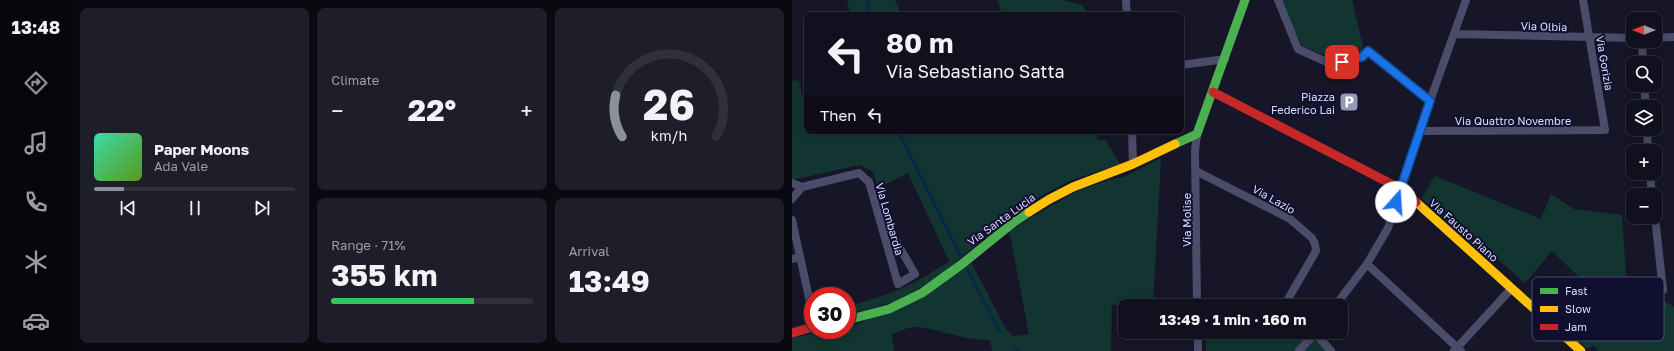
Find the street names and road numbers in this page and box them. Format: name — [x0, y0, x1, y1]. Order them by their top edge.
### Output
street label: Via Olbia — [1520, 19, 1568, 33]
street label: Via Gorizia — [1594, 34, 1616, 92]
street label: Via Quattro Novembre — [1455, 114, 1571, 127]
street label: Via Lombardia — [873, 181, 907, 257]
street label: Via Lazio — [1250, 182, 1298, 216]
street label: Via Santa Lucia — [965, 190, 1037, 248]
street label: Via Molise — [1180, 193, 1193, 247]
street label: Via Fausto Piano — [1427, 196, 1501, 264]

